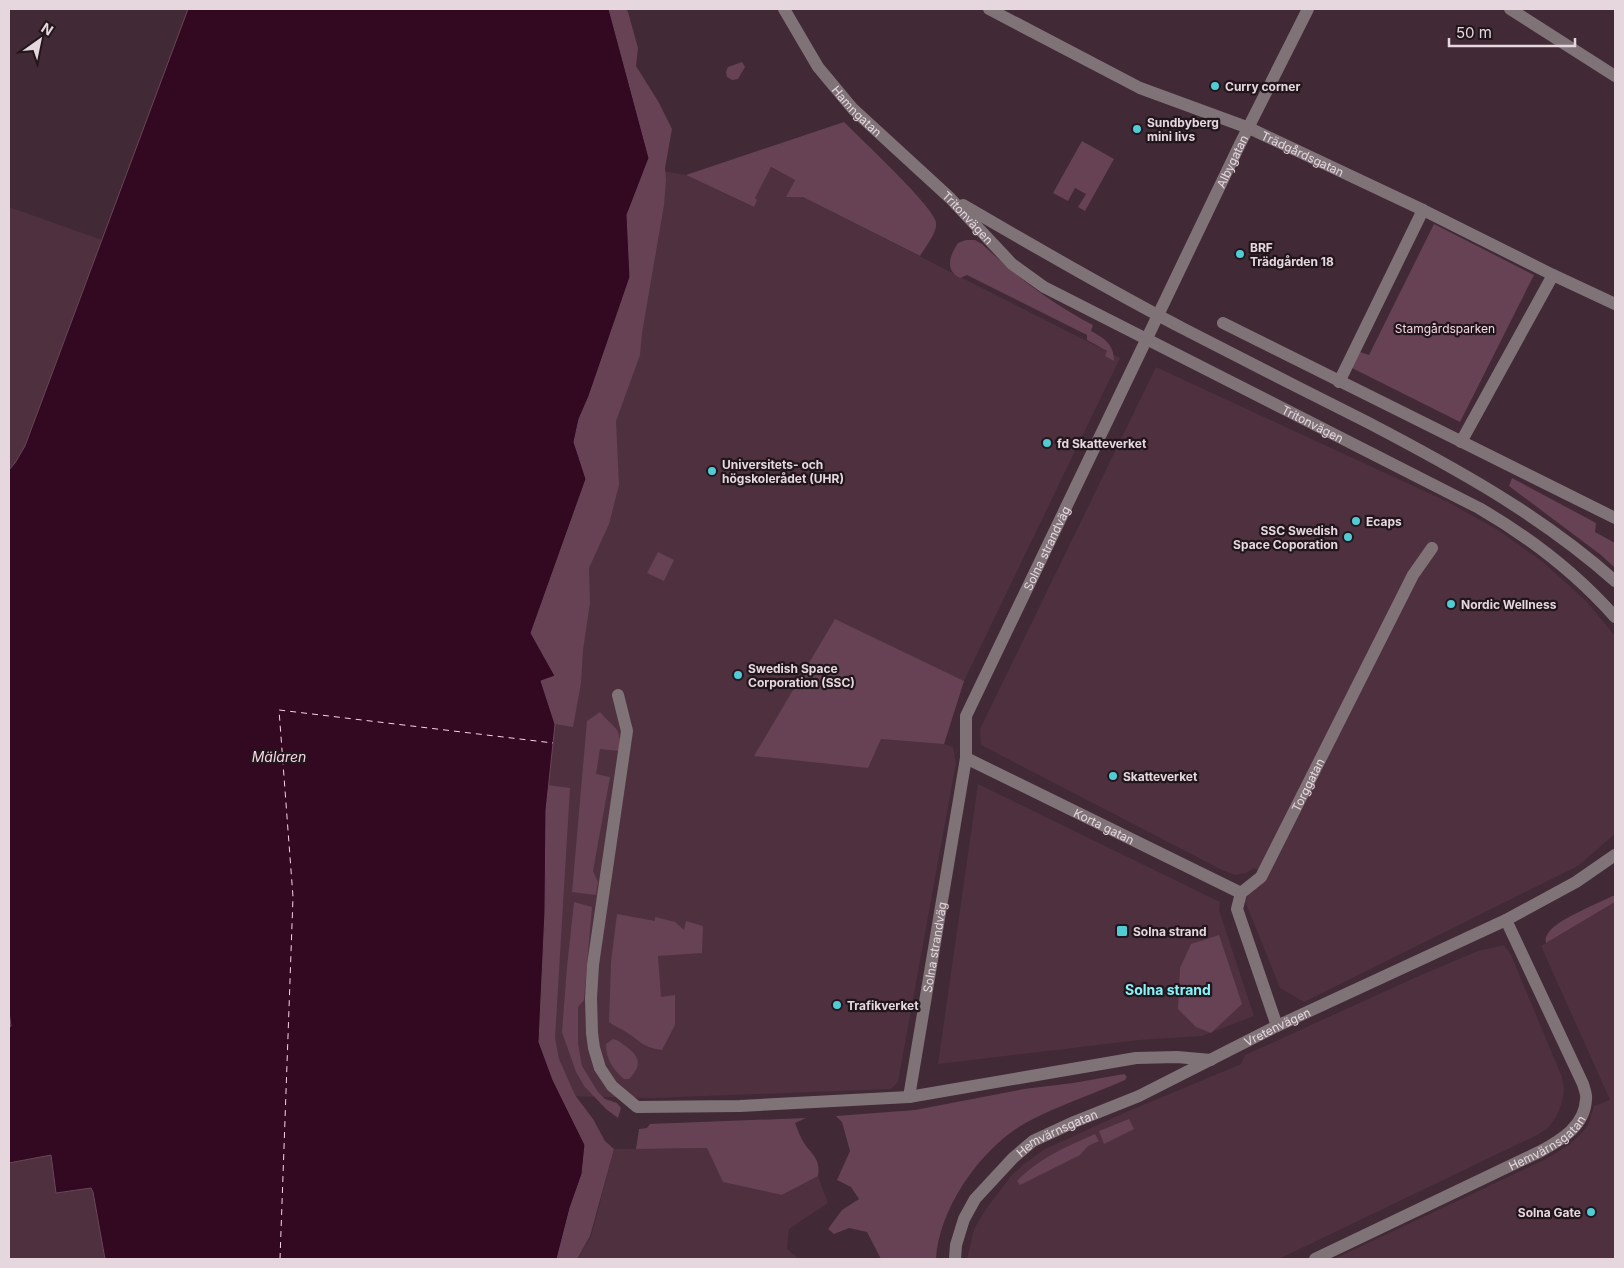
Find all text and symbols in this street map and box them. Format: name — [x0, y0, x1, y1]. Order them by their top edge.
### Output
north arrow — [15, 15, 65, 65]
scale bar — [1449, 15, 1575, 47]
text: N — [38, 19, 56, 39]
text: 50 m — [1456, 23, 1492, 42]
place label: Curry corner — [1225, 79, 1300, 94]
marker: Curry corner — [1209, 80, 1221, 92]
street label: Hamngatan — [829, 82, 885, 139]
place label: Sundbyberg mini livs — [1147, 115, 1219, 144]
marker: Sundbyberg mini livs — [1131, 123, 1143, 135]
street label: Trädgårdsgatan — [1259, 127, 1347, 179]
street label: Albygatan — [1213, 132, 1251, 190]
street label: Tritonvägen — [940, 188, 997, 247]
place label: BRF Trädgården 18 — [1250, 240, 1334, 269]
marker: BRF Trädgården 18 — [1234, 248, 1246, 260]
park label: Stamgårdsparken — [1395, 321, 1495, 336]
street label: Tritonvägen — [1279, 402, 1346, 446]
place label: fd Skatteverket — [1057, 436, 1147, 451]
marker: fd Skatteverket — [1041, 437, 1053, 449]
place label: Universitets- och högskolerådet (UHR) — [722, 457, 844, 486]
marker: Universitets- och högskolerådet (UHR) — [706, 465, 718, 477]
street label: Solna strandväg — [1020, 503, 1073, 593]
place label: Ecaps — [1366, 514, 1402, 529]
marker: Ecaps — [1350, 515, 1362, 527]
place label: SSC Swedish Space Coporation — [1233, 523, 1338, 552]
marker: SSC Swedish Space Coporation — [1342, 531, 1354, 543]
place label: Nordic Wellness — [1461, 597, 1557, 612]
marker: Nordic Wellness — [1445, 598, 1457, 610]
place label: Swedish Space Corporation (SSC) — [748, 661, 855, 690]
marker: Swedish Space Corporation (SSC) — [732, 669, 744, 681]
water label: Mälaren — [252, 748, 306, 765]
street label: Torggatan — [1288, 756, 1327, 814]
place label: Skatteverket — [1123, 769, 1198, 784]
marker: Skatteverket — [1107, 770, 1119, 782]
street label: Korta gatan — [1072, 805, 1137, 847]
street label: Solna strandväg — [919, 901, 949, 994]
marker: Solna strand — [1115, 924, 1129, 938]
place label: Solna strand — [1133, 924, 1207, 939]
district label: Solna strand — [1125, 981, 1211, 998]
place label: Trafikverket — [847, 998, 919, 1013]
marker: Trafikverket — [831, 999, 843, 1011]
street label: Vretenvägen — [1241, 1004, 1313, 1049]
street label: Hemvärnsgatan — [1013, 1106, 1100, 1160]
street label: Hemvärnsgatan — [1506, 1112, 1588, 1173]
place label: Solna Gate — [1518, 1205, 1581, 1220]
marker: Solna Gate — [1585, 1206, 1597, 1218]

